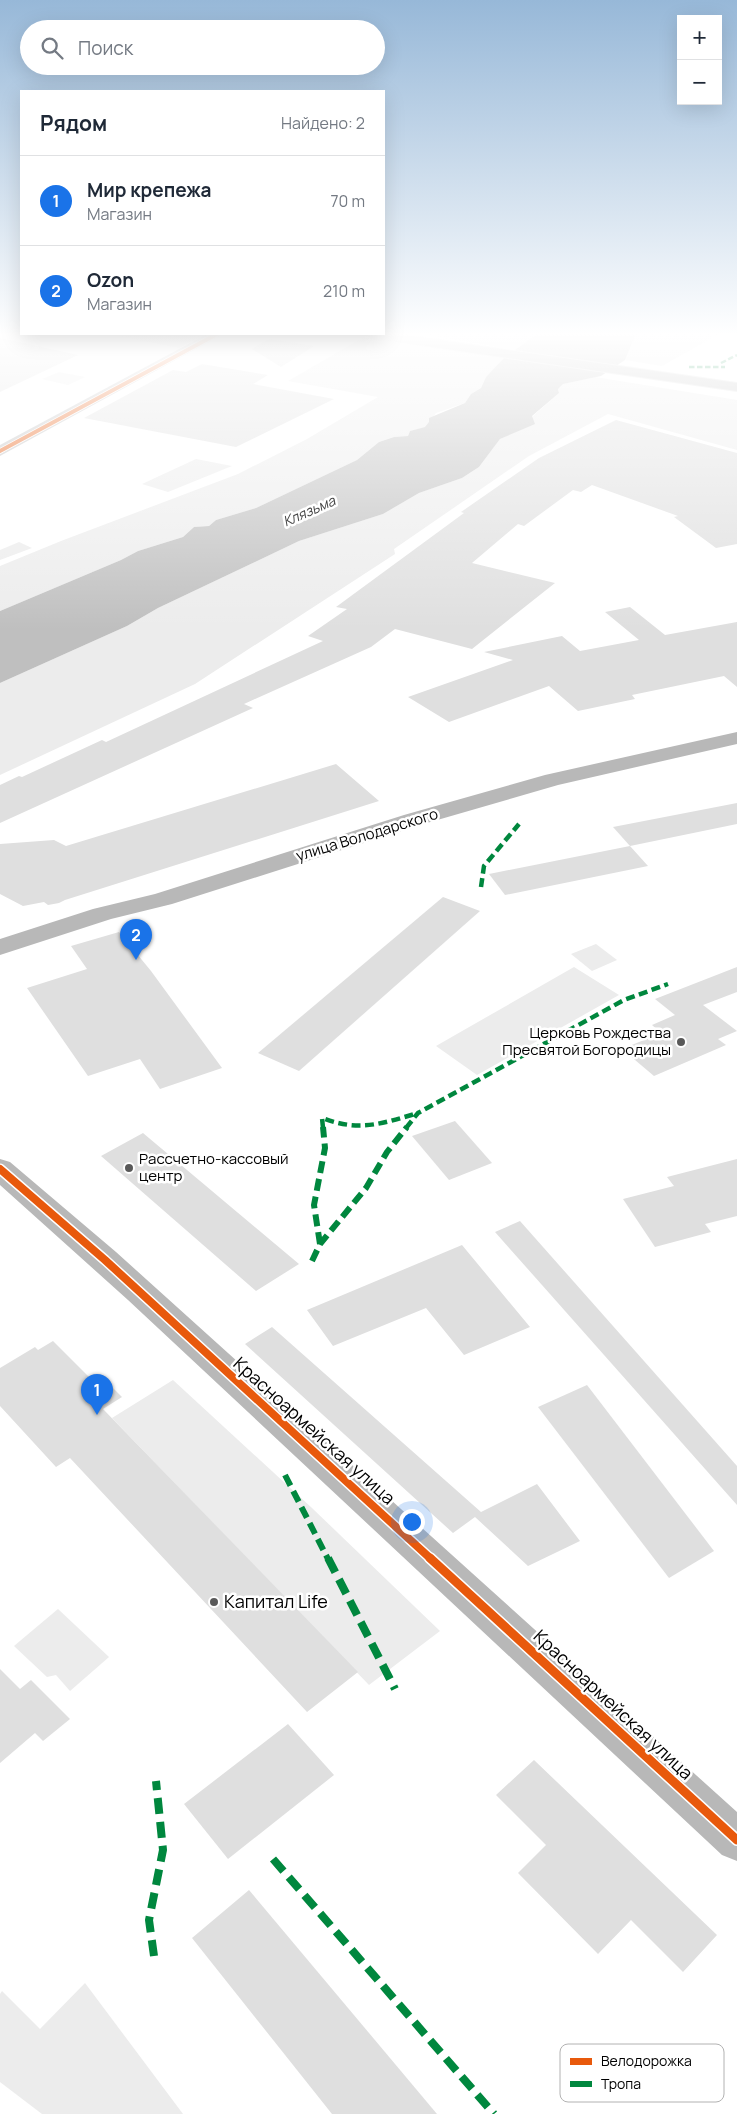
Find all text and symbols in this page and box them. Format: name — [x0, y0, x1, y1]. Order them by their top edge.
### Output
map controls — [677, 15, 722, 105]
button: + — [677, 15, 722, 60]
search box — [20, 20, 385, 75]
icon: search — [38, 34, 66, 62]
text: Поиск — [78, 35, 133, 61]
button: − — [677, 60, 722, 105]
text: Рядом — [40, 109, 107, 137]
text: Найдено: 2 — [281, 112, 365, 134]
text: Мир крепежа — [87, 177, 211, 203]
text: 1 — [52, 190, 60, 212]
text: 70 m — [330, 190, 365, 212]
text: Магазин — [87, 203, 152, 225]
text: Ozon — [87, 267, 134, 293]
text: 2 — [51, 280, 61, 302]
text: 210 m — [323, 280, 365, 302]
text: Магазин — [87, 293, 152, 315]
water label: Клязьма — [280, 490, 339, 531]
street label: улица Володарского — [293, 803, 440, 866]
pin: 2 — [120, 919, 152, 960]
place label: Церковь Рождества Пресвятой Богородицы — [502, 1022, 671, 1060]
marker: Церковь Рождества Пресвятой Богородицы — [675, 1036, 687, 1048]
place label: Рассчетно-кассовый центр — [139, 1148, 289, 1186]
marker: Рассчетно-кассовый центр — [123, 1162, 135, 1174]
street label: Красноармейская улица — [229, 1351, 401, 1509]
pin: 1 — [81, 1374, 113, 1415]
your location — [399, 1509, 425, 1535]
place label: Капитал Life — [224, 1589, 328, 1613]
marker: Капитал Life — [208, 1596, 220, 1608]
street label: Красноармейская улица — [529, 1624, 699, 1785]
legend — [560, 2044, 724, 2102]
text: Велодорожка — [601, 2051, 692, 2070]
text: Тропа — [601, 2074, 641, 2093]

